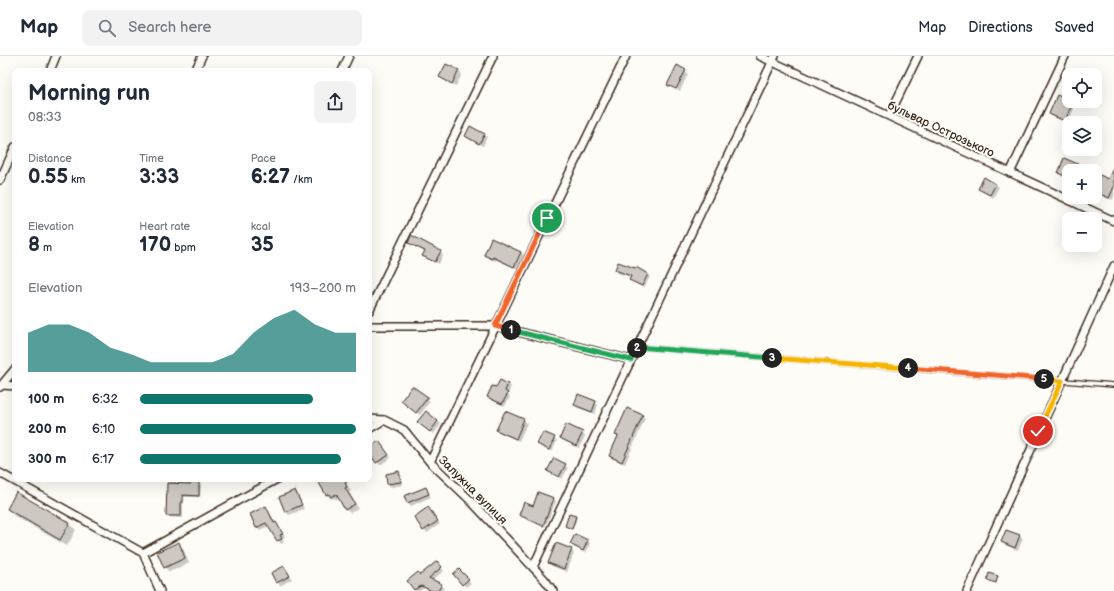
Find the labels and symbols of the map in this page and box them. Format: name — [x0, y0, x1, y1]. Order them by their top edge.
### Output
street label: бульвар Острозького — [885, 98, 997, 161]
pin — [530, 201, 564, 235]
pin: 1 — [501, 320, 521, 340]
pin: 2 — [627, 338, 647, 358]
pin: 3 — [762, 348, 782, 368]
pin: 4 — [898, 358, 918, 378]
pin: 5 — [1034, 369, 1054, 389]
pin — [1021, 414, 1055, 448]
street label: Залужна вулиця — [435, 453, 510, 528]

